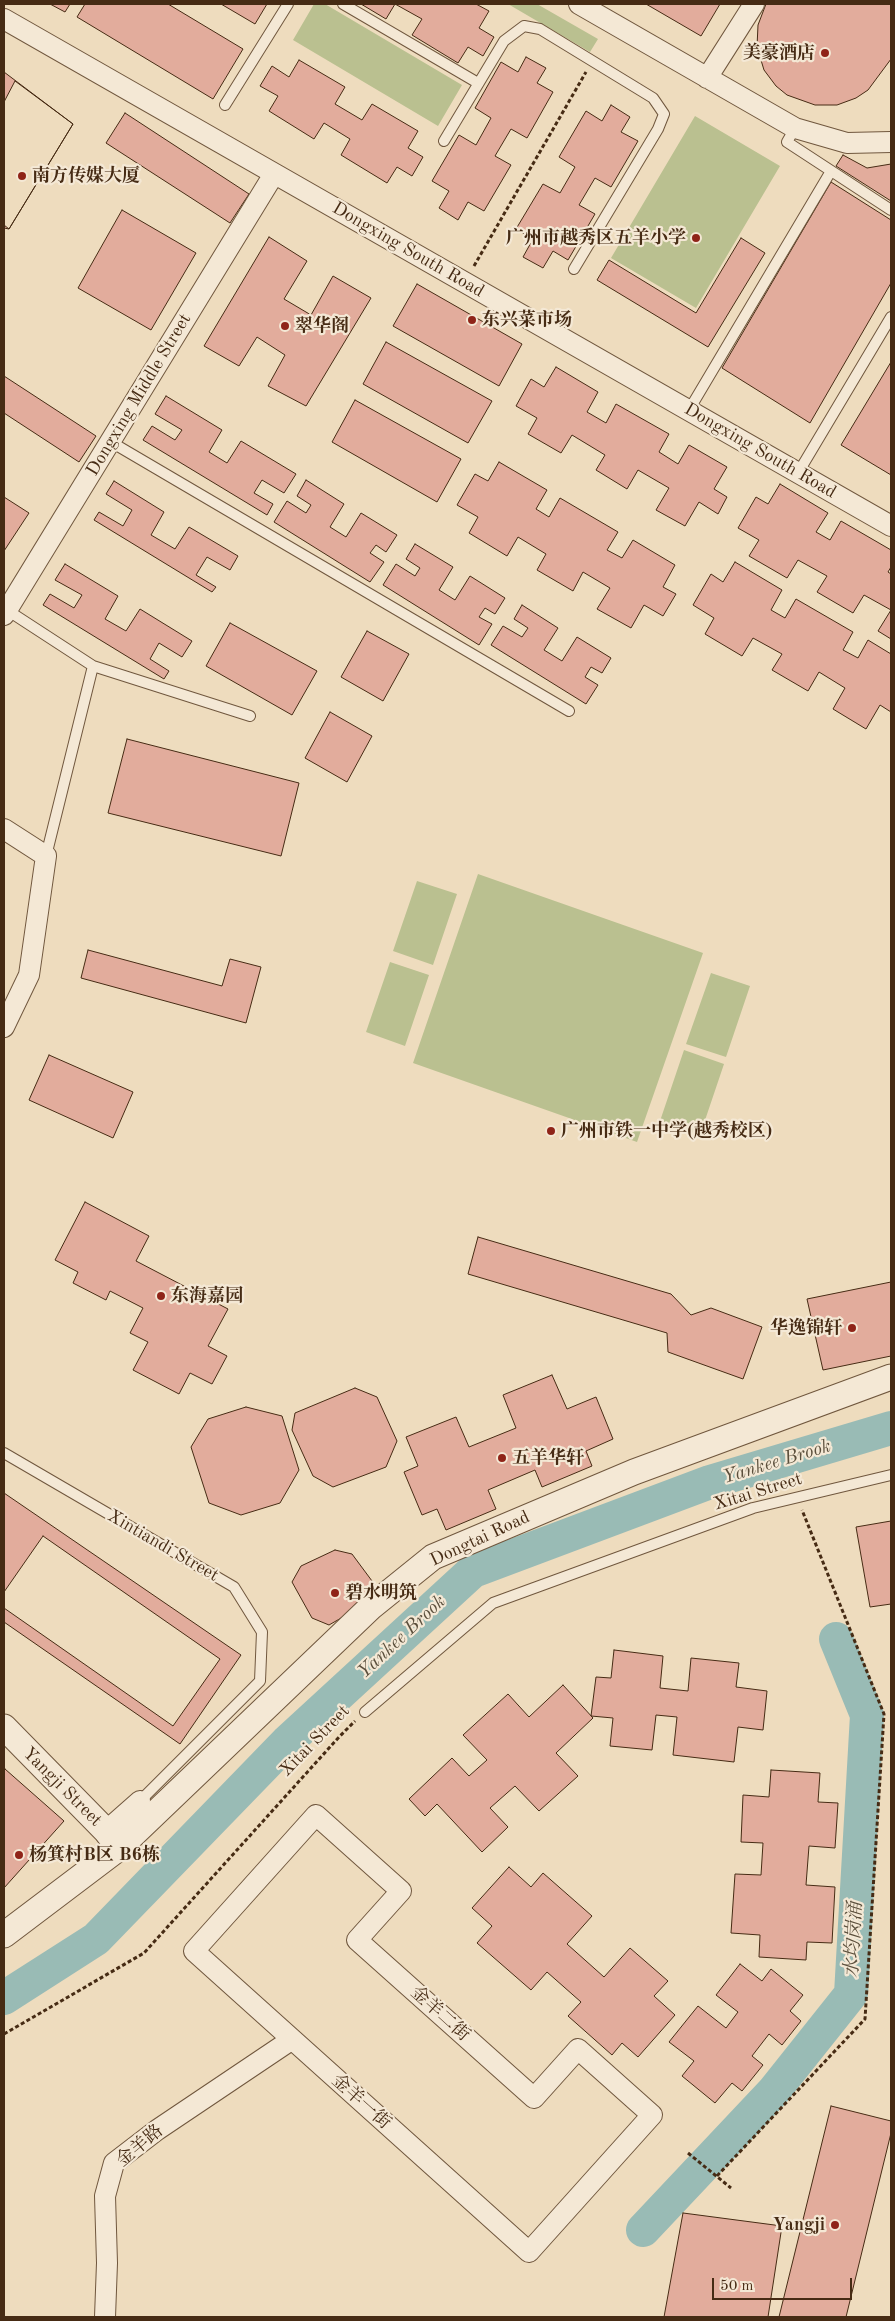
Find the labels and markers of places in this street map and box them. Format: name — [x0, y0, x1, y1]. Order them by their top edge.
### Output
place label: 美豪酒店 — [743, 42, 815, 64]
marker: 美豪酒店 — [819, 47, 831, 59]
place label: 南方传媒大厦 — [32, 165, 140, 187]
marker: 南方传媒大厦 — [16, 170, 28, 182]
place label: 广州市越秀区五羊小学 — [506, 227, 686, 249]
marker: 广州市越秀区五羊小学 — [690, 232, 702, 244]
place label: 东兴菜市场 — [482, 309, 572, 331]
marker: 东兴菜市场 — [466, 314, 478, 326]
place label: 翠华阁 — [295, 315, 349, 337]
marker: 翠华阁 — [279, 320, 291, 332]
place label: 广州市铁一中学(越秀校区) — [561, 1120, 772, 1142]
marker: 广州市铁一中学(越秀校区) — [545, 1125, 557, 1137]
place label: 东海嘉园 — [171, 1285, 243, 1307]
marker: 东海嘉园 — [155, 1290, 167, 1302]
place label: 华逸锦轩 — [770, 1317, 842, 1339]
marker: 华逸锦轩 — [846, 1322, 858, 1334]
place label: 五羊华轩 — [512, 1447, 584, 1469]
marker: 五羊华轩 — [496, 1452, 508, 1464]
place label: 碧水明筑 — [345, 1582, 417, 1604]
marker: 碧水明筑 — [329, 1587, 341, 1599]
place label: 杨箕村B区 B6栋 — [29, 1844, 160, 1866]
marker: 杨箕村B区 B6栋 — [13, 1849, 25, 1861]
place label: Yangji — [773, 2214, 825, 2236]
marker: Yangji — [829, 2219, 841, 2231]

